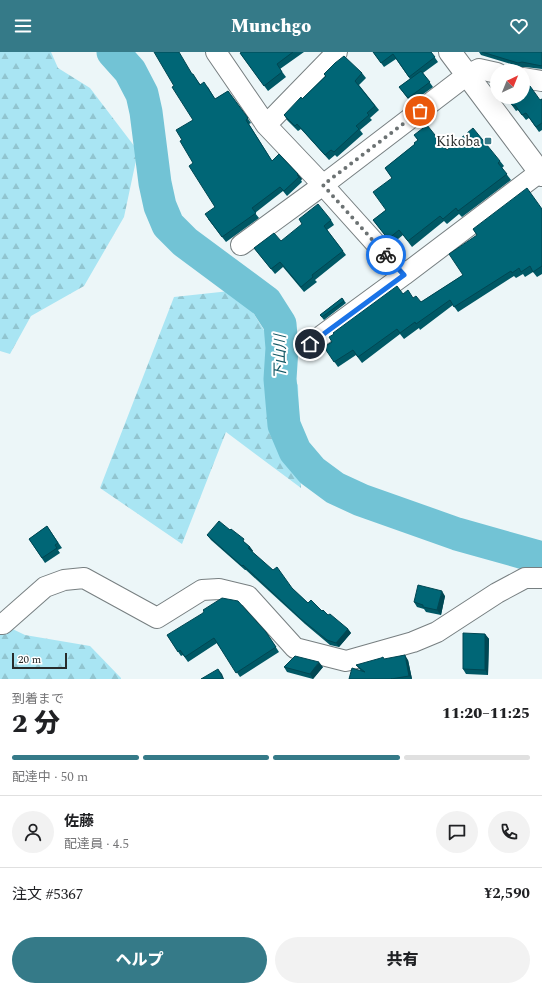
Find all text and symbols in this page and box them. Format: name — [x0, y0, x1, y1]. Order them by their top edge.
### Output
text: Munchgo — [231, 13, 311, 40]
icon: menu — [12, 15, 34, 37]
icon: heart — [508, 15, 530, 37]
north arrow — [490, 64, 530, 104]
map controls — [490, 64, 530, 104]
pin — [403, 94, 437, 128]
icon: bag — [409, 100, 431, 122]
place label: Kikoba — [436, 131, 480, 152]
marker: Kikoba — [483, 136, 493, 146]
courier — [366, 235, 406, 275]
icon: bike — [375, 244, 397, 266]
pin — [293, 327, 327, 361]
water label: 下山川 — [269, 333, 292, 380]
icon: home — [299, 333, 321, 355]
scale bar — [12, 651, 67, 670]
text: 20 m — [18, 651, 41, 668]
text: 到着まで — [12, 689, 64, 709]
text: 11:20–11:25 — [442, 702, 530, 725]
text: 2 分 — [12, 704, 60, 744]
text: 配達中 · 50 m — [12, 767, 88, 787]
text: 佐藤 — [64, 810, 94, 833]
button: person — [12, 811, 54, 853]
button: chat — [436, 811, 478, 853]
button: phone — [488, 811, 530, 853]
text: 配達員 · 4.5 — [64, 834, 129, 854]
text: ¥2,590 — [484, 882, 530, 905]
text: 注文 #5367 — [12, 883, 83, 906]
button: ヘルプ — [12, 937, 267, 983]
button: 共有 — [275, 937, 530, 983]

